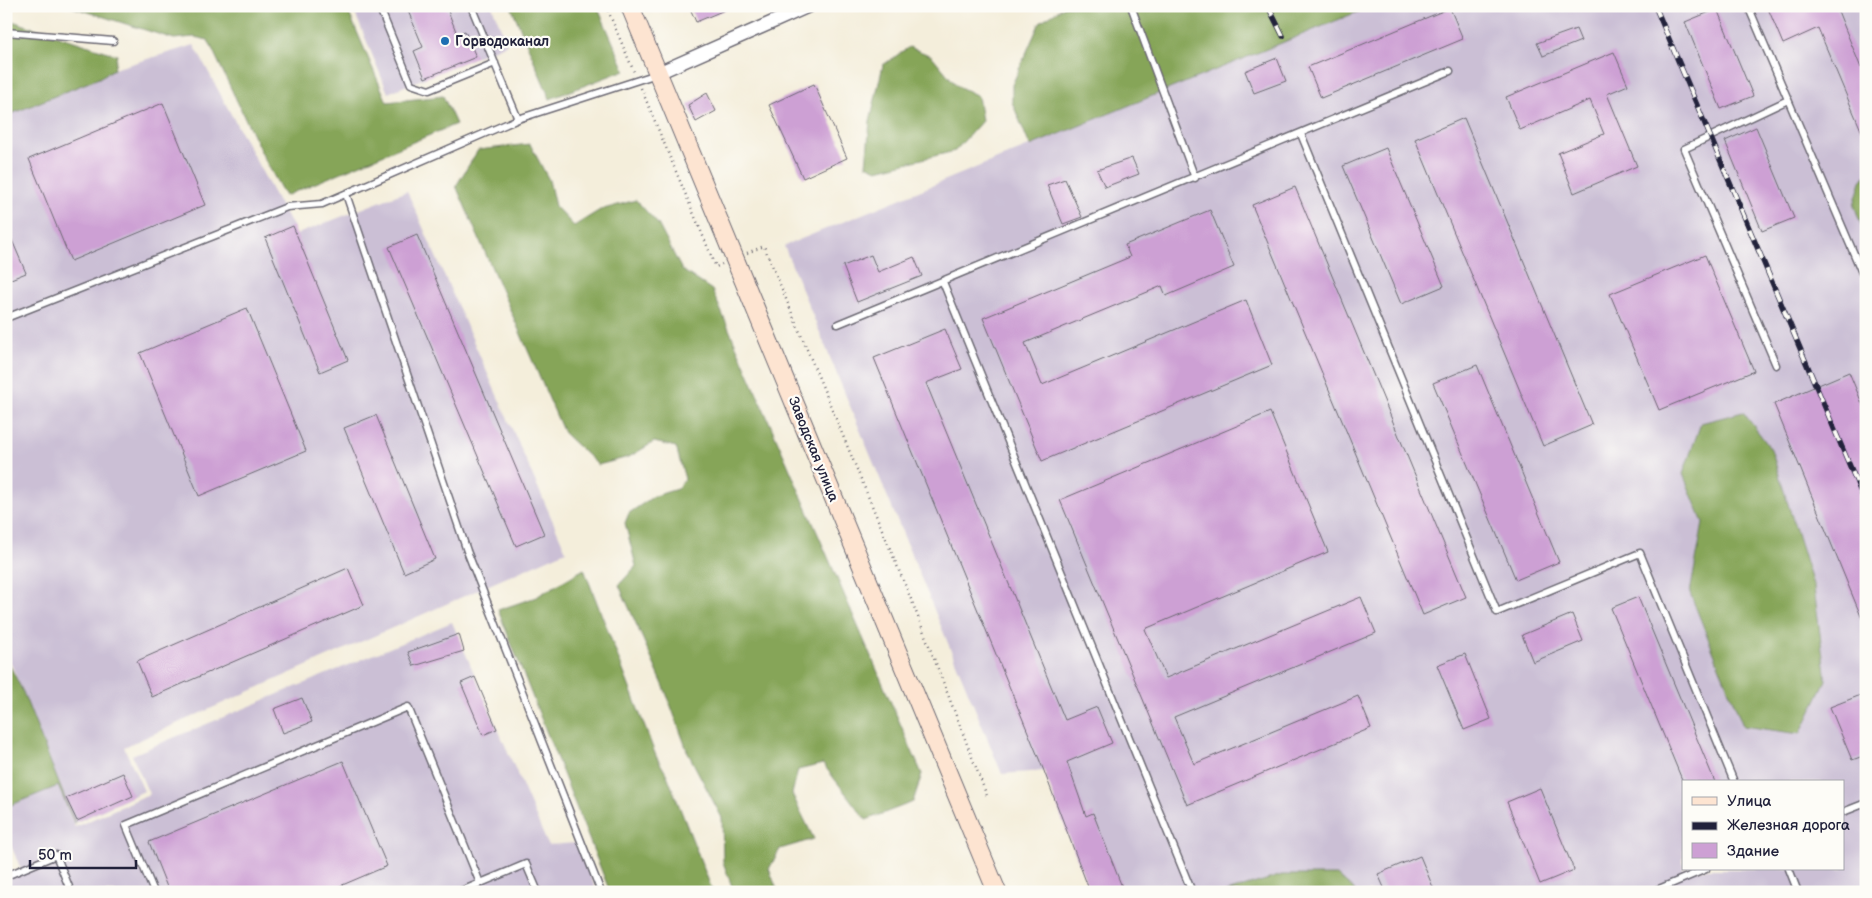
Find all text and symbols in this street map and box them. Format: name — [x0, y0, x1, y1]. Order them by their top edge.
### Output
place label: Горводоканал — [455, 33, 549, 50]
marker: Горводоканал — [439, 35, 451, 47]
street label: Заводская улица — [785, 394, 843, 505]
legend — [1682, 780, 1844, 870]
text: Улица — [1727, 792, 1772, 811]
text: Железная дорога — [1727, 816, 1850, 835]
scale bar — [30, 838, 136, 870]
text: Здание — [1727, 842, 1779, 861]
text: 50 m — [38, 846, 72, 865]

